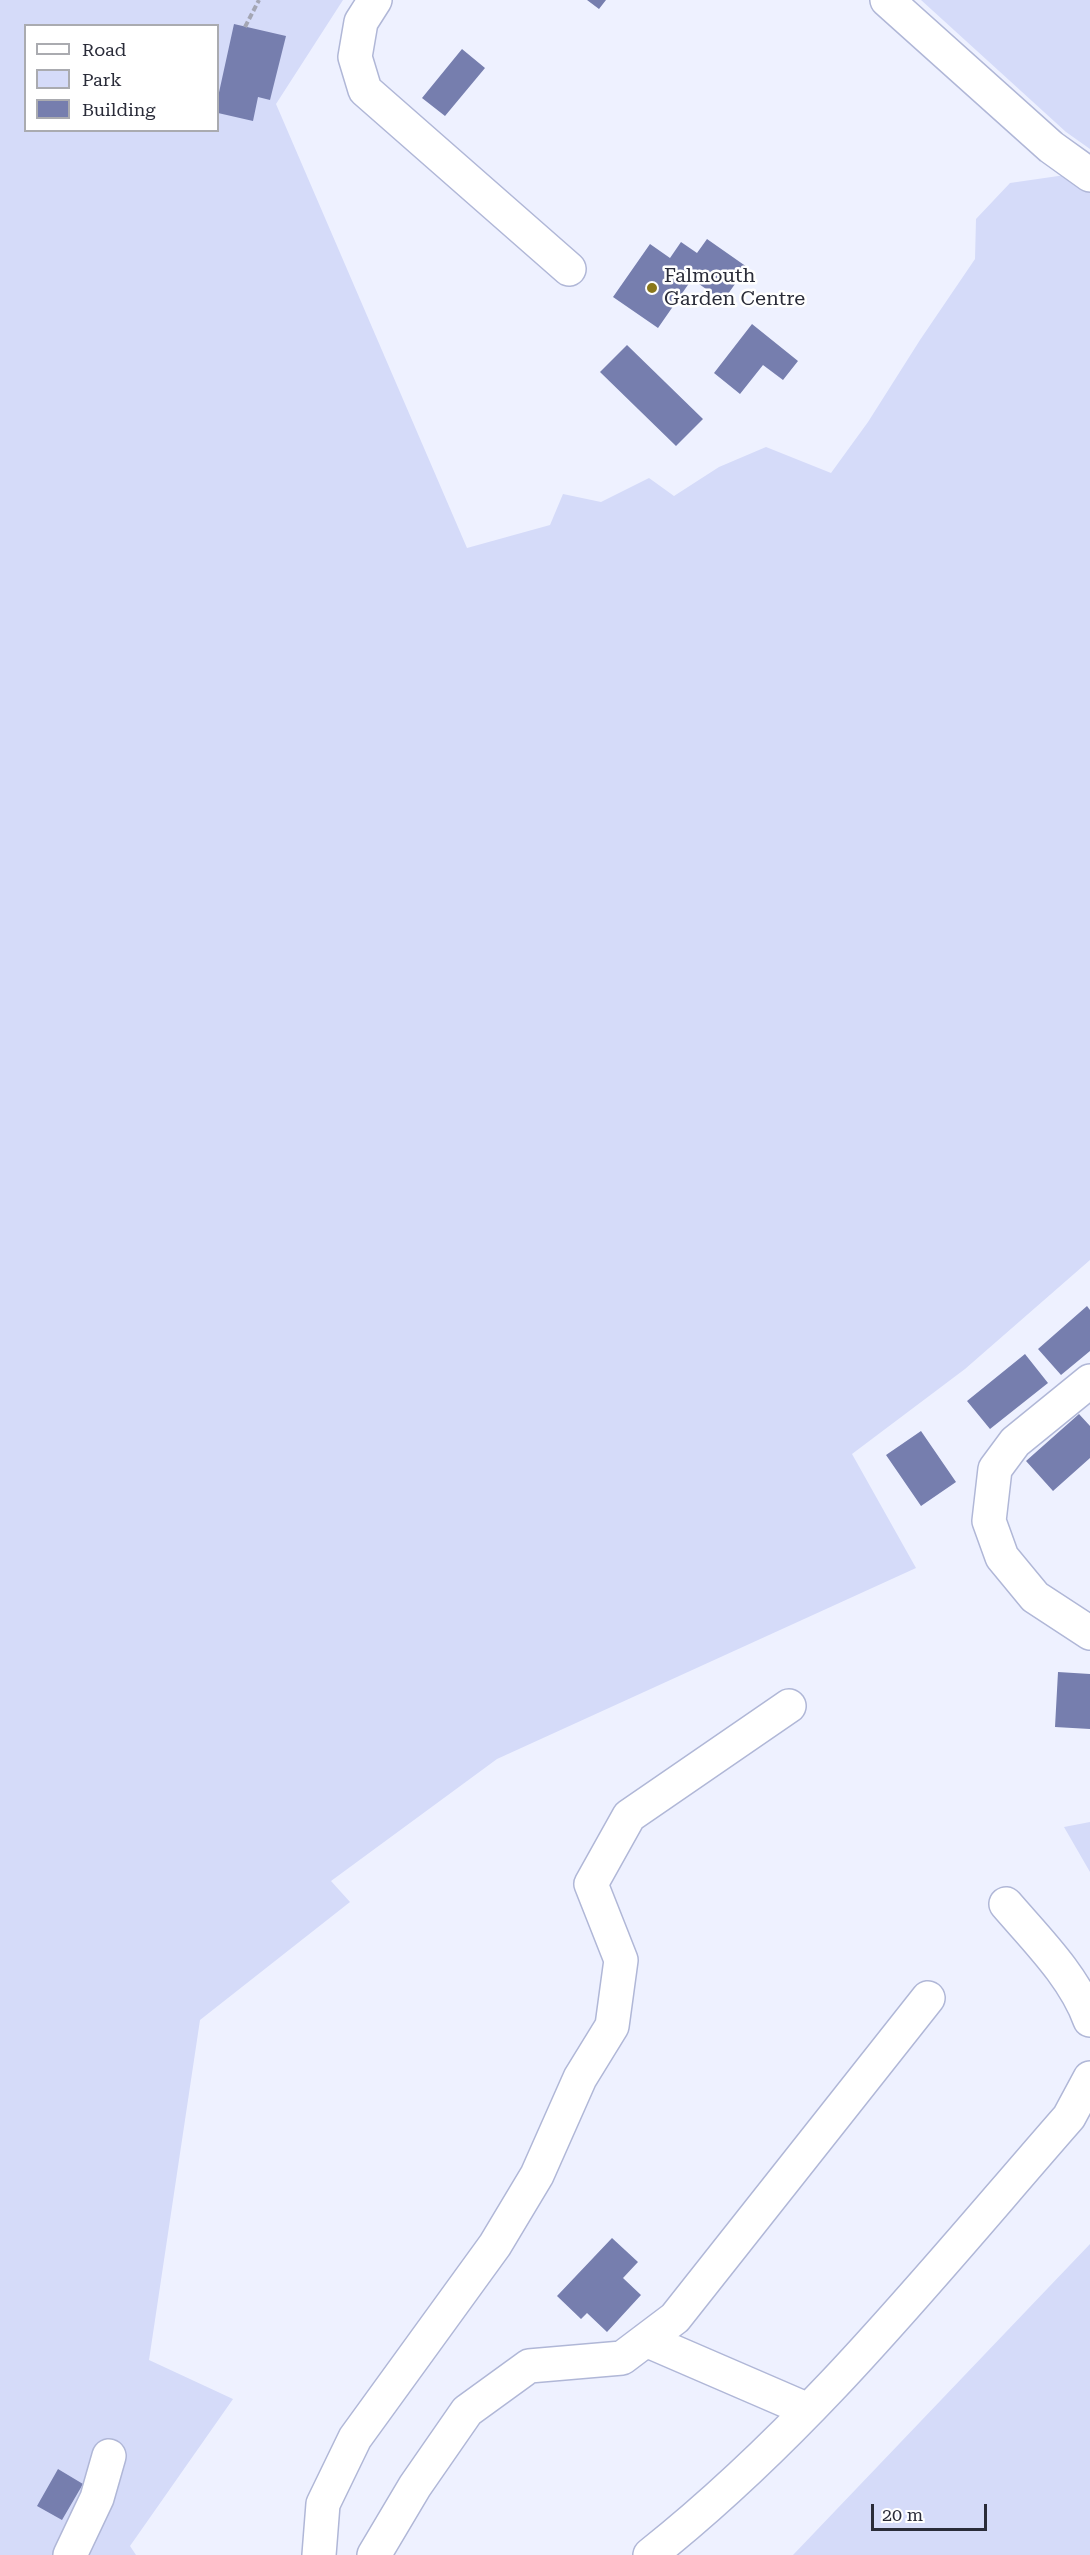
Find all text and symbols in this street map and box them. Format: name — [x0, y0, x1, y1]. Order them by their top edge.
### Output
legend — [24, 24, 219, 132]
text: Road — [82, 39, 126, 60]
text: Park — [82, 69, 122, 90]
text: Building — [82, 99, 156, 120]
place label: Falmouth Garden Centre — [664, 264, 805, 311]
marker: Falmouth Garden Centre — [645, 281, 659, 295]
scale bar — [874, 2492, 990, 2530]
text: 20 m — [882, 2504, 923, 2525]

